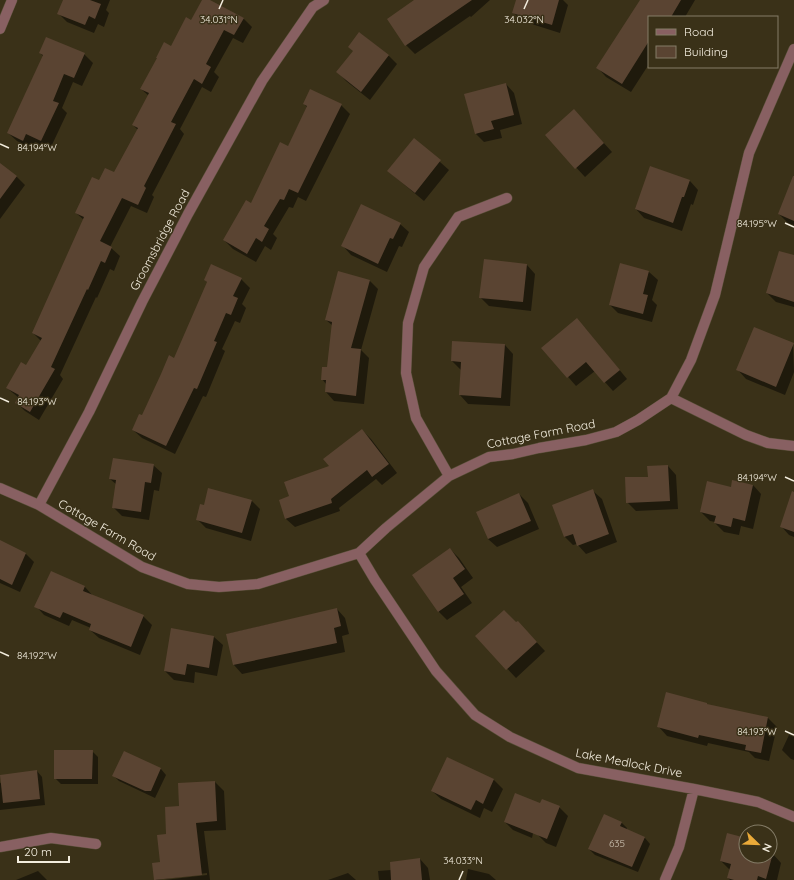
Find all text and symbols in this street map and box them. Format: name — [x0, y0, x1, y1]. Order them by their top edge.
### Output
text: 34.031°N — [200, 13, 238, 26]
text: 34.032°N — [504, 13, 544, 26]
legend — [648, 16, 778, 68]
text: Road — [684, 24, 714, 39]
text: Building — [684, 44, 728, 59]
text: 84.194°W — [17, 141, 57, 154]
street label: Groomsbridge Road — [127, 187, 193, 293]
text: 84.195°W — [737, 217, 777, 230]
text: 84.193°W — [17, 395, 57, 408]
street label: Cottage Farm Road — [485, 416, 596, 451]
text: 84.194°W — [737, 471, 777, 484]
street label: Cottage Farm Road — [56, 496, 159, 564]
text: 84.192°W — [17, 649, 57, 662]
text: 84.193°W — [737, 725, 777, 738]
street label: Lake Medlock Drive — [574, 745, 684, 780]
north arrow — [738, 824, 778, 864]
house number: 635 — [609, 837, 625, 850]
scale bar — [18, 838, 69, 864]
text: N — [759, 841, 775, 854]
text: 20 m — [24, 844, 52, 859]
text: 34.033°N — [443, 854, 483, 867]

